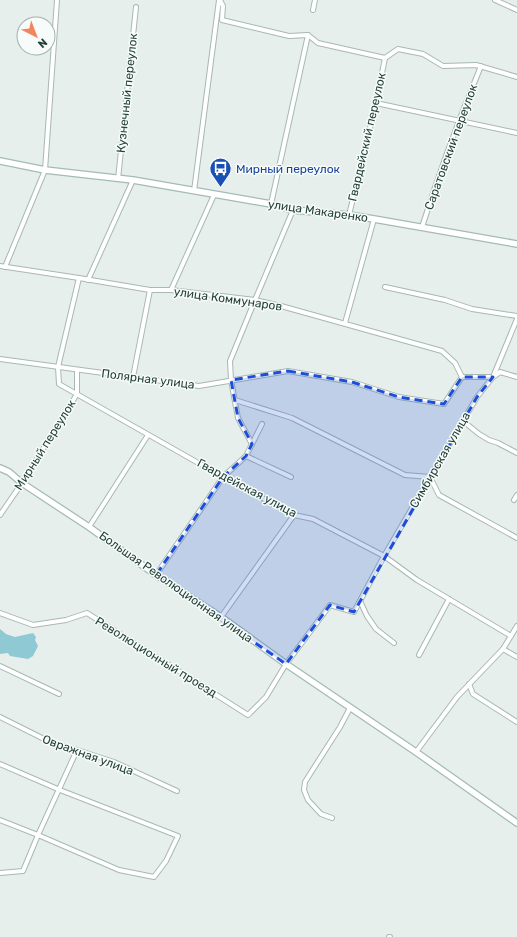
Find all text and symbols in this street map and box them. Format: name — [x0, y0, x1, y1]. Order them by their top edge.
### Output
north arrow — [16, 16, 56, 56]
street label: Кузнечный переулок — [114, 32, 140, 154]
text: N — [35, 36, 50, 51]
street label: Гвардейский переулок — [345, 71, 389, 203]
street label: Саратовский переулок — [422, 82, 480, 212]
bus stop icon: Мирный переулок — [208, 156, 234, 189]
place label: Мирный переулок — [236, 162, 341, 176]
street label: улица Макаренко — [267, 197, 369, 225]
street label: улица Коммунаров — [173, 284, 283, 314]
street label: Полярная улица — [101, 366, 195, 392]
street label: Мирный переулок — [12, 397, 79, 493]
street label: Симбирская улица — [407, 409, 473, 511]
street label: Гвардейская улица — [195, 456, 299, 520]
street label: Большая Революционная улица — [97, 528, 255, 646]
street label: Революционный проезд — [93, 614, 219, 700]
street label: Овражная улица — [40, 732, 136, 778]

